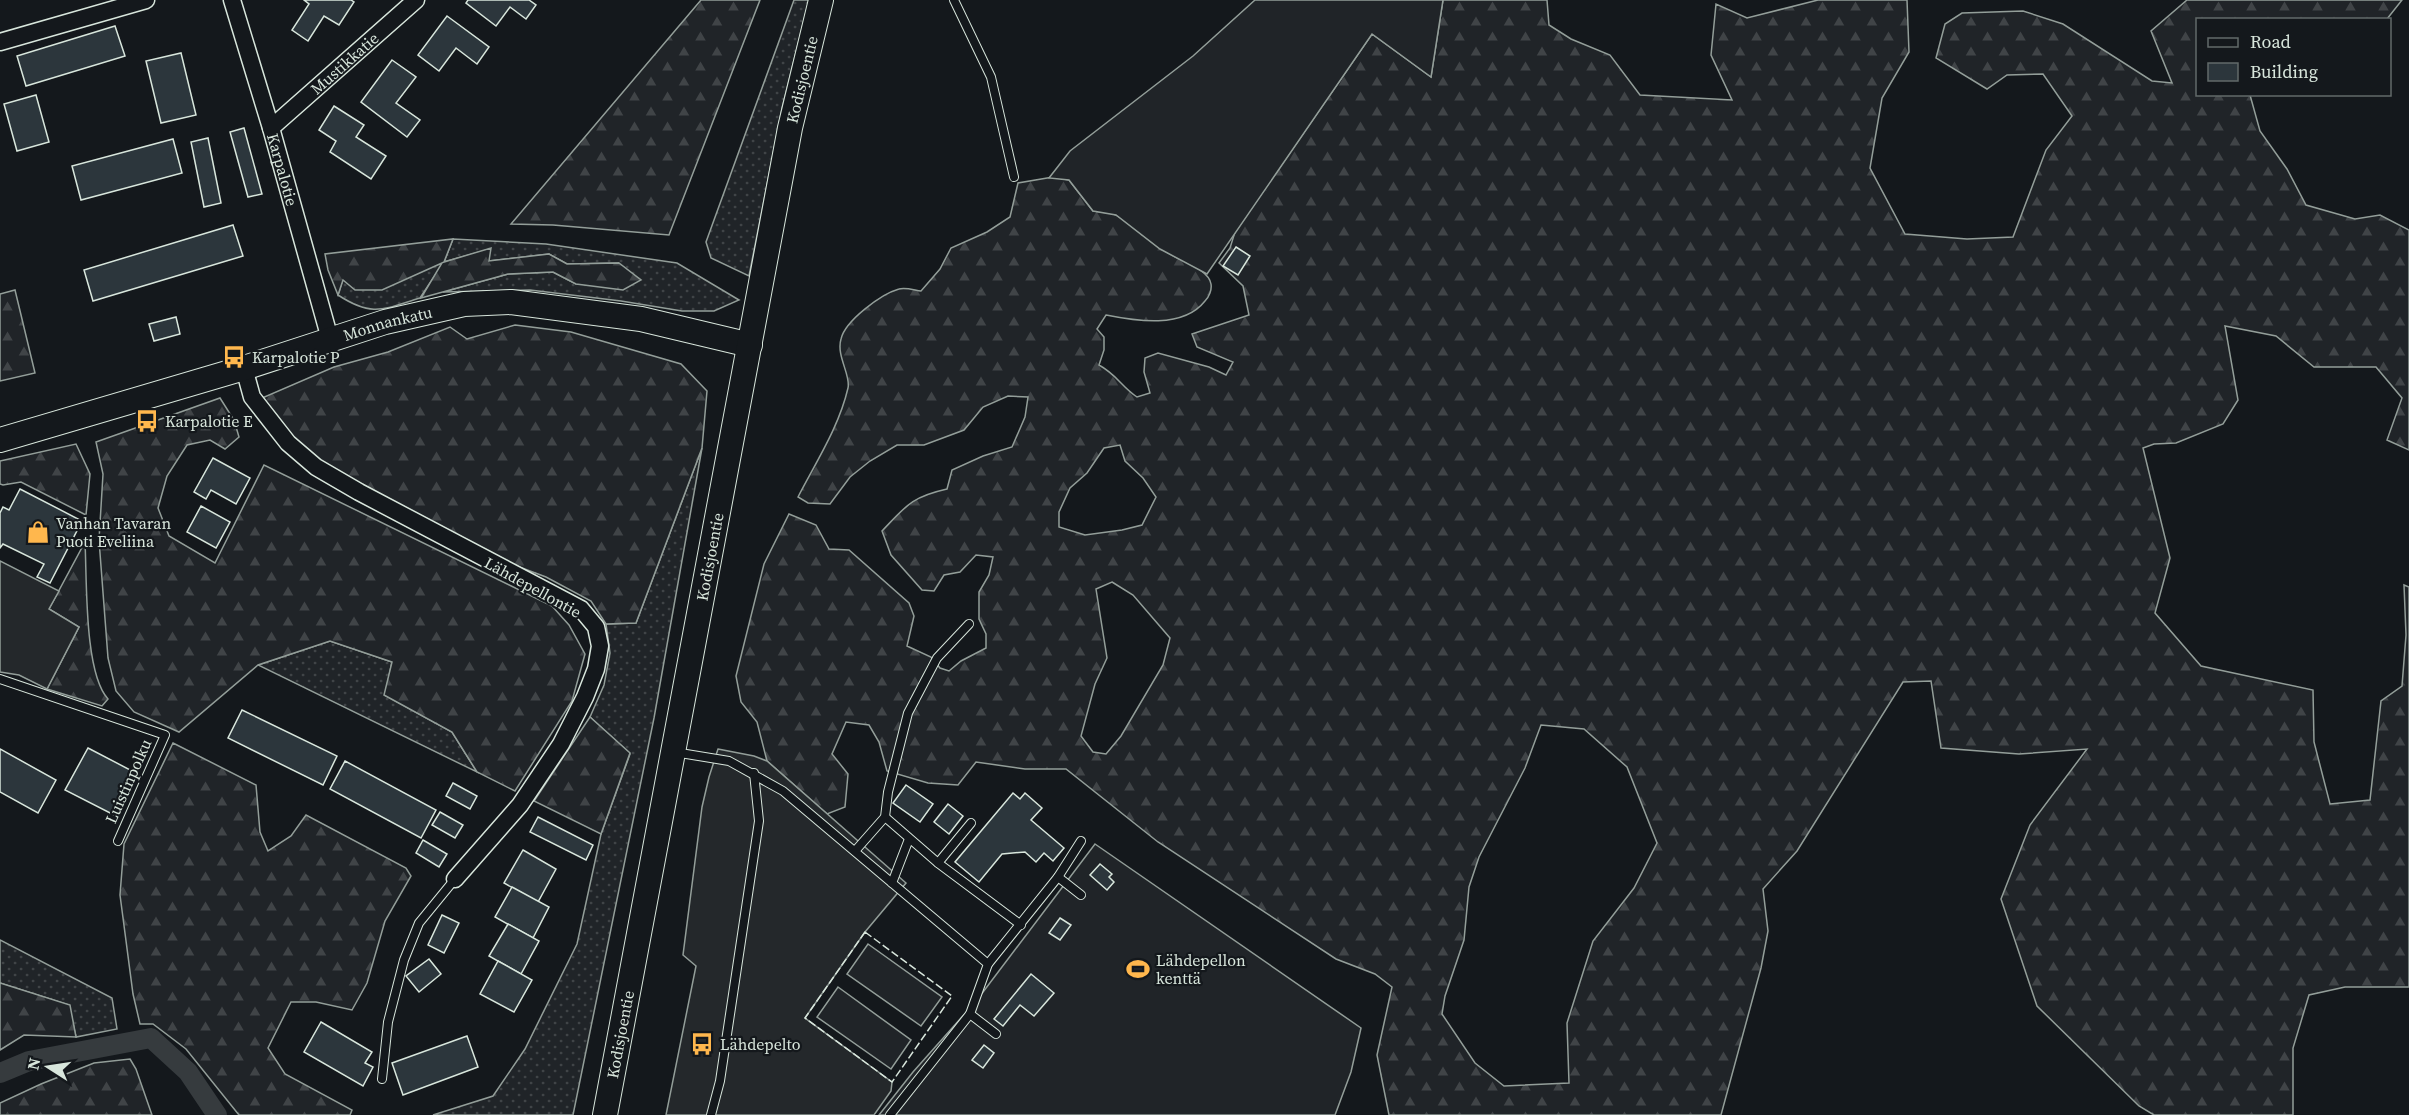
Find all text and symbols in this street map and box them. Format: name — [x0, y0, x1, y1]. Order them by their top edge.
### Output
legend — [2196, 18, 2391, 96]
street label: Mustikkatie — [306, 27, 383, 99]
text: Road — [2250, 29, 2291, 54]
street label: Kodisjoentie — [781, 34, 823, 126]
text: Building — [2250, 59, 2318, 84]
street label: Karpalotie — [262, 131, 303, 208]
street label: Monnankatu — [340, 301, 434, 346]
bus stop icon: Karpalotie P — [221, 344, 247, 370]
place label: Karpalotie P — [252, 346, 340, 368]
bus stop icon: Karpalotie E — [134, 408, 160, 434]
place label: Karpalotie E — [165, 410, 253, 432]
street label: Kodisjoentie — [691, 511, 729, 603]
place label: Vanhan Tavaran Puoti Eveliina — [56, 512, 171, 552]
shop icon: Vanhan Tavaran Puoti Eveliina — [25, 519, 51, 545]
street label: Lähdepellontie — [481, 551, 585, 623]
street label: Luistinpolku — [100, 735, 156, 827]
place label: Lähdepellon kenttä — [1156, 949, 1246, 989]
sports icon: Lähdepellon kenttä — [1125, 956, 1151, 982]
street label: Kodisjoentie — [601, 989, 639, 1080]
bus stop icon: Lähdepelto — [689, 1031, 715, 1057]
place label: Lähdepelto — [720, 1033, 801, 1055]
north arrow — [18, 1037, 78, 1097]
text: N — [21, 1056, 45, 1072]

